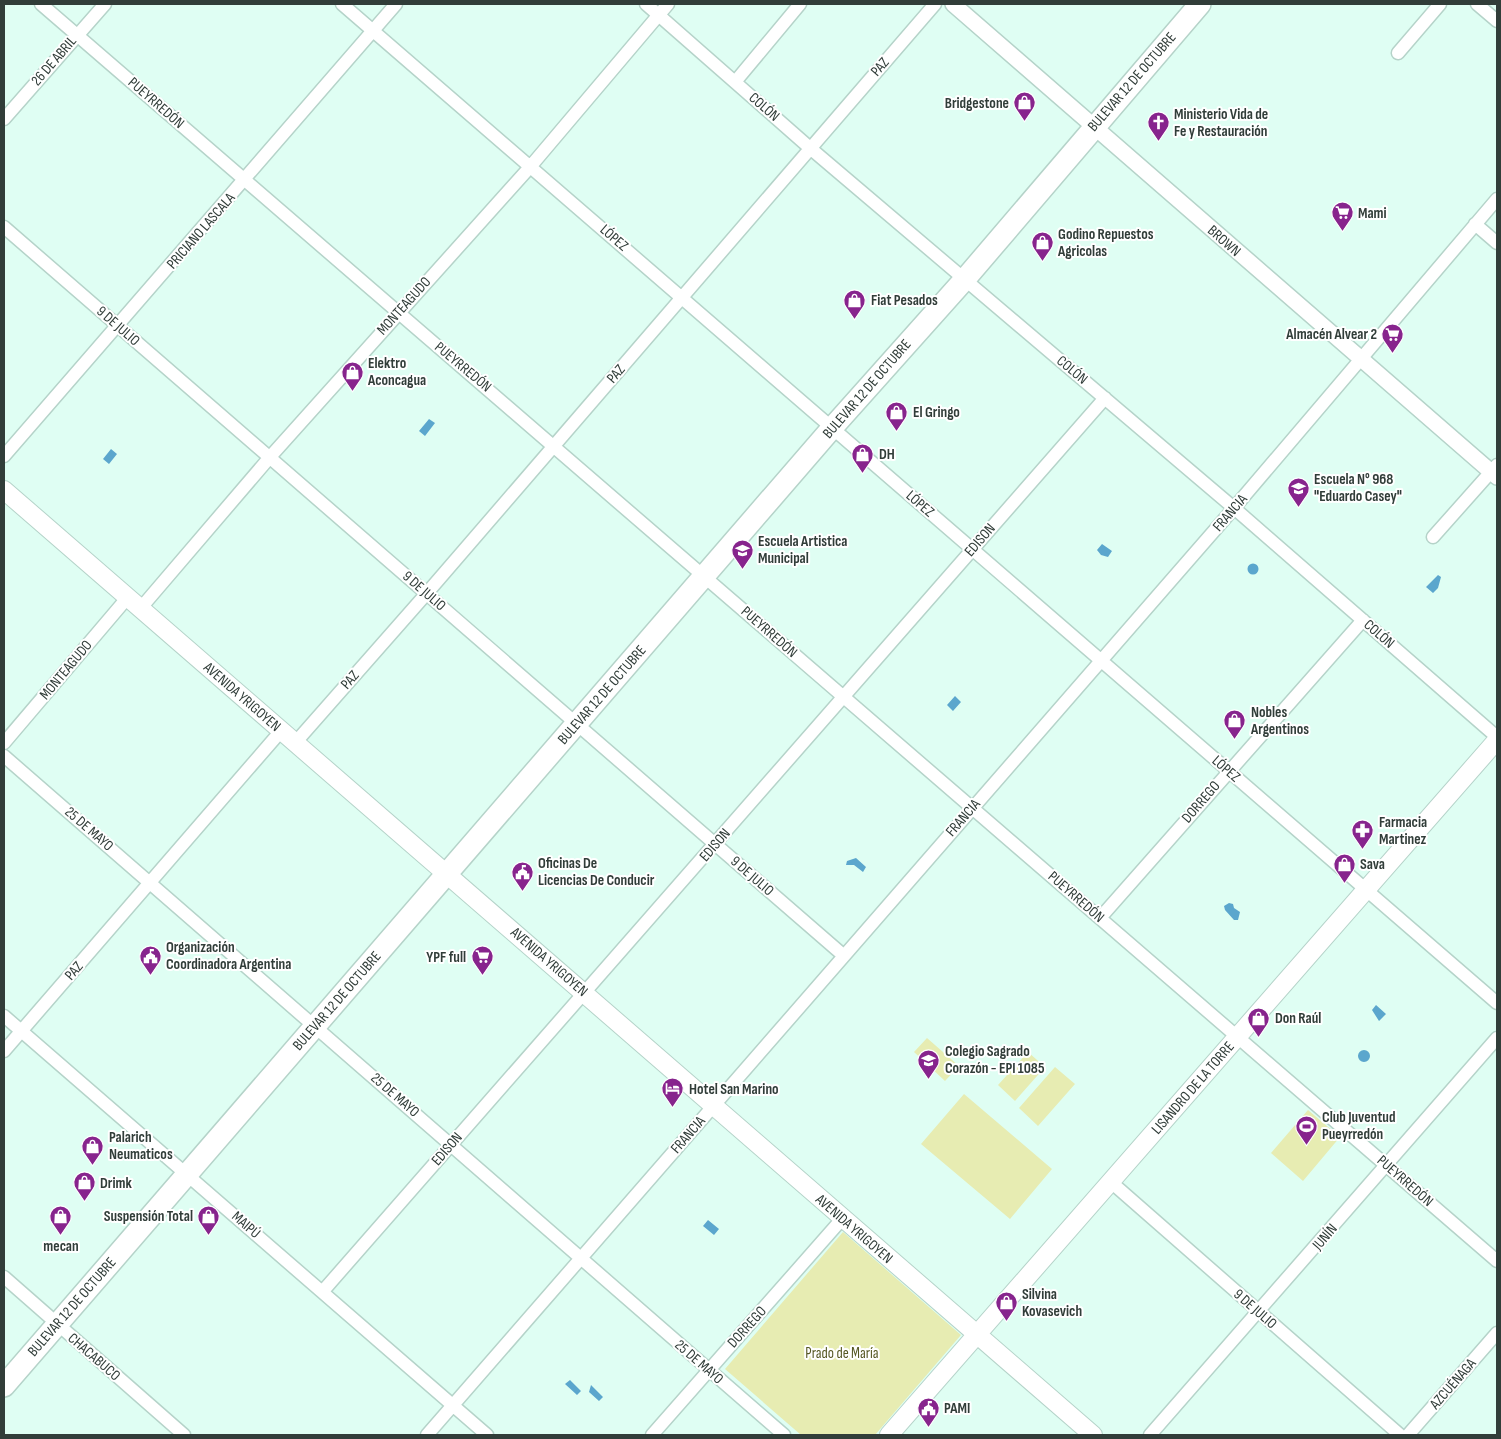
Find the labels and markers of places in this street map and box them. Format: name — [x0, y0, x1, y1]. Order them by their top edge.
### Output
shop icon: Bridgestone — [1013, 91, 1037, 122]
place label: Bridgestone — [945, 94, 1009, 113]
place label: Ministerio Vida de Fe y Restauración — [1174, 105, 1268, 141]
church icon: Ministerio Vida de Fe y Restauración — [1146, 111, 1170, 142]
supermarket icon: Mami — [1330, 201, 1354, 232]
place label: Mami — [1358, 204, 1387, 223]
place label: Godino Repuestos Agricolas — [1057, 225, 1154, 261]
shop icon: Godino Repuestos Agricolas — [1030, 231, 1054, 262]
shop icon: Fiat Pesados — [843, 288, 867, 319]
place label: Fiat Pesados — [871, 291, 938, 310]
supermarket icon: Almacén Alvear 2 — [1381, 322, 1405, 353]
place label: Almacén Alvear 2 — [1285, 325, 1377, 344]
place label: Elektro Aconcagua — [367, 354, 426, 390]
shop icon: Elektro Aconcagua — [340, 360, 364, 391]
shop icon: El Gringo — [885, 400, 909, 431]
place label: El Gringo — [913, 403, 960, 422]
shop icon: DH — [851, 442, 875, 473]
place label: DH — [879, 445, 895, 464]
place label: Escuela N° 968 "Eduardo Casey" — [1314, 470, 1402, 506]
school or university icon: Escuela N° 968 "Eduardo Casey" — [1286, 476, 1310, 507]
place label: Escuela Artistica Municipal — [758, 532, 847, 568]
school or university icon: Escuela Artistica Municipal — [730, 538, 754, 569]
place label: Nobles Argentinos — [1250, 703, 1309, 739]
shop icon: Nobles Argentinos — [1223, 709, 1247, 740]
place label: Farmacia Martinez — [1379, 813, 1427, 849]
pharmacy icon: Farmacia Martinez — [1351, 819, 1375, 850]
shop icon: Sava — [1332, 852, 1356, 883]
place label: Oficinas De Licencias De Conducir — [538, 854, 655, 890]
place label: Sava — [1360, 855, 1385, 874]
public building icon: Oficinas De Licencias De Conducir — [510, 860, 534, 891]
place label: Organización Coordinadora Argentina — [166, 938, 291, 974]
public building icon: Organización Coordinadora Argentina — [138, 944, 162, 975]
supermarket icon: YPF full — [470, 945, 494, 976]
place label: YPF full — [426, 948, 466, 967]
shop icon: Don Raúl — [1247, 1006, 1271, 1037]
place label: Don Raúl — [1275, 1009, 1321, 1028]
place label: Colegio Sagrado Corazón - EPI 1085 — [945, 1042, 1045, 1078]
school or university icon: Colegio Sagrado Corazón - EPI 1085 — [917, 1048, 941, 1079]
hotel icon: Hotel San Marino — [661, 1077, 685, 1108]
place label: Hotel San Marino — [689, 1080, 779, 1099]
place label: Club Juventud Pueyrredón — [1322, 1108, 1395, 1144]
sports icon: Club Juventud Pueyrredón — [1294, 1114, 1318, 1145]
place label: Palarich Neumaticos — [109, 1128, 173, 1164]
shop icon: Palarich Neumaticos — [81, 1134, 105, 1165]
shop icon: Drimk — [72, 1171, 96, 1202]
place label: Drimk — [100, 1174, 132, 1193]
shop icon: Suspensión Total — [197, 1204, 221, 1235]
shop icon: mecan — [49, 1205, 73, 1236]
place label: Suspensión Total — [104, 1207, 193, 1226]
place label: mecan — [43, 1237, 79, 1256]
place label: Silvina Kovasevich — [1022, 1285, 1082, 1321]
shop icon: Silvina Kovasevich — [994, 1291, 1018, 1322]
public building icon: PAMI — [916, 1396, 940, 1427]
place label: PAMI — [944, 1399, 970, 1418]

